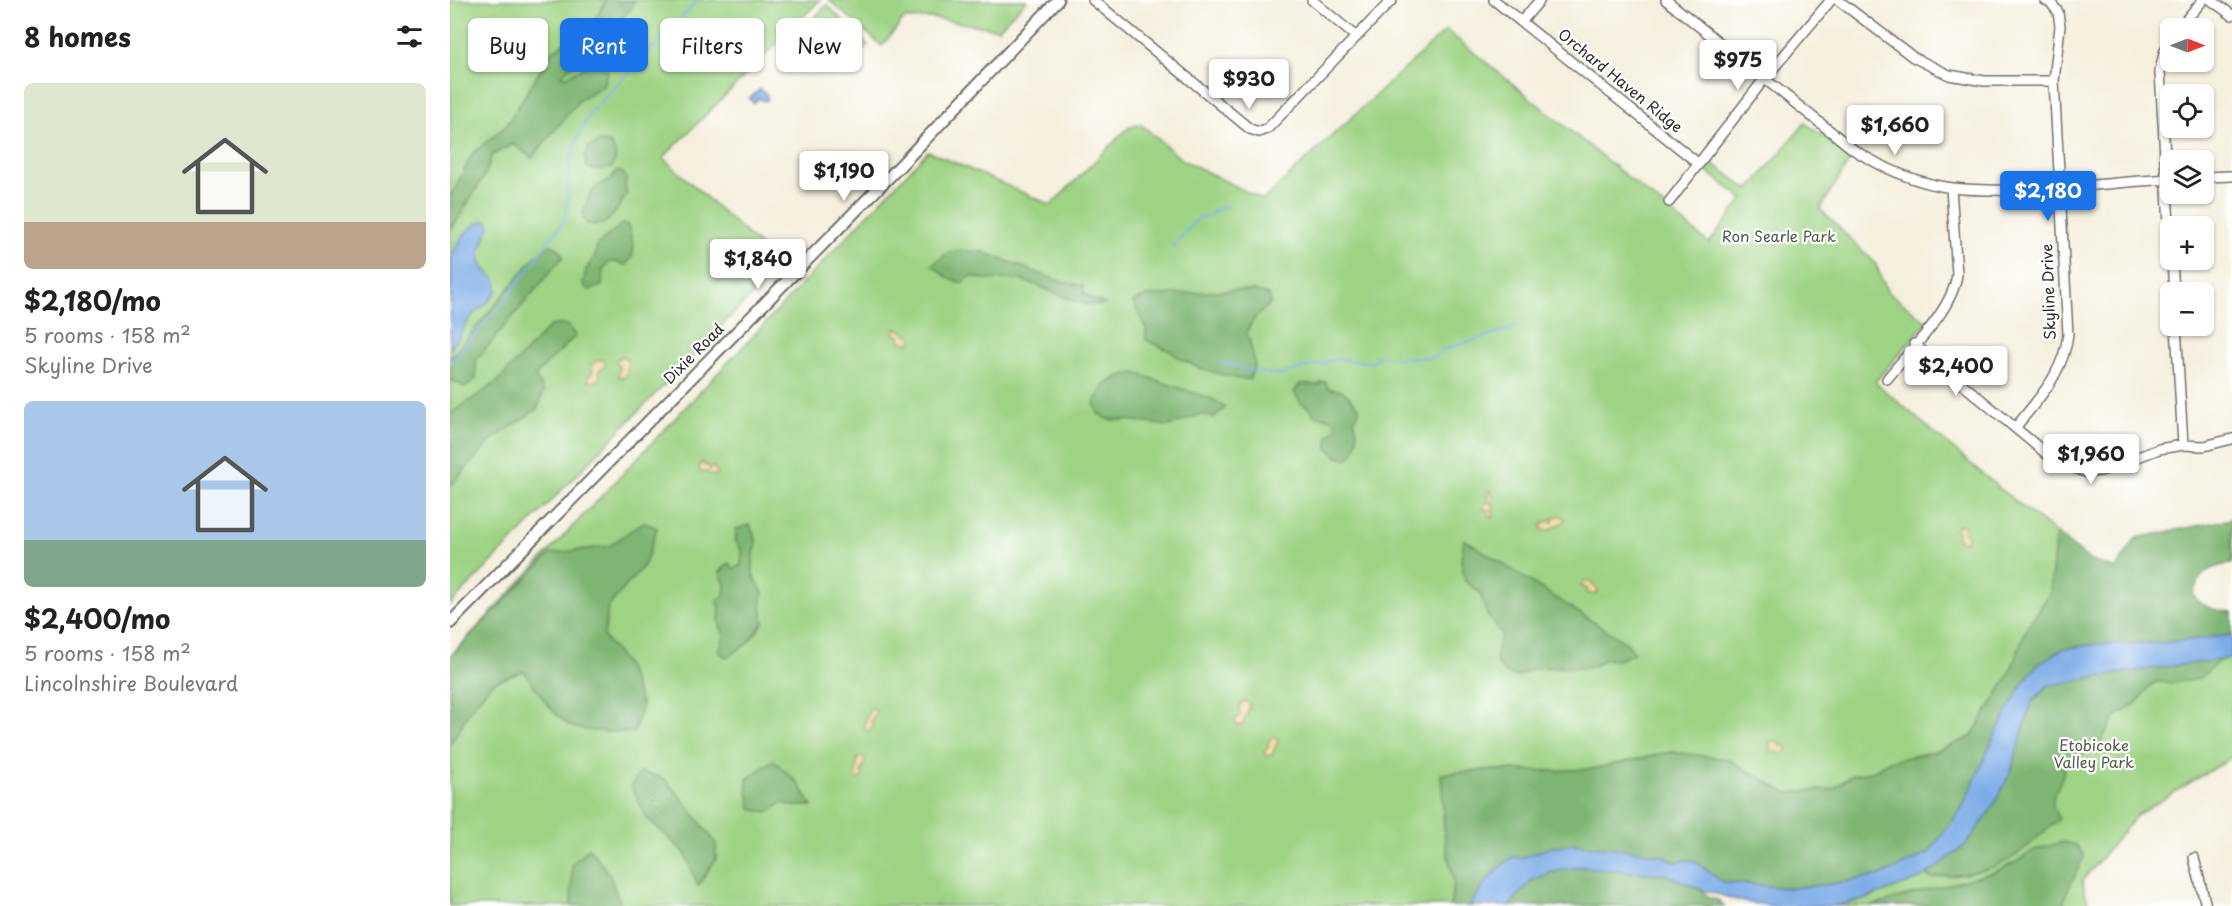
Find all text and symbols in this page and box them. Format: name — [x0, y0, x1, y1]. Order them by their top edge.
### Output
text: 8 homes — [24, 17, 131, 56]
chip: Buy — [468, 18, 548, 72]
chip: Rent — [560, 18, 648, 72]
chip: Filters — [660, 18, 764, 72]
chip: New — [776, 18, 862, 72]
north arrow — [2160, 18, 2214, 72]
map controls — [2160, 18, 2214, 336]
icon: filters — [393, 20, 426, 53]
street label: Orchard Haven Ridge — [1554, 22, 1688, 137]
pin: $975 — [1702, 40, 1774, 91]
text: $975 — [1713, 44, 1763, 74]
pin: $930 — [1213, 59, 1285, 110]
text: $930 — [1223, 63, 1275, 93]
button: locate — [2160, 84, 2214, 138]
pin: $1,660 — [1846, 105, 1944, 156]
text: $1,660 — [1861, 109, 1929, 139]
icon: home — [171, 122, 279, 230]
button: layers — [2160, 150, 2214, 204]
pin: $1,190 — [795, 151, 893, 202]
text: $1,190 — [813, 155, 875, 185]
pin: $2,180 — [1999, 171, 2097, 222]
text: $2,180 — [2014, 175, 2082, 205]
button: + — [2160, 216, 2214, 270]
park label: Ron Searle Park — [1722, 224, 1836, 247]
pin: $1,840 — [709, 239, 807, 290]
text: $1,840 — [724, 243, 792, 273]
street label: Skyline Drive — [2034, 243, 2061, 341]
text: $2,180/mo — [24, 281, 161, 320]
button: − — [2160, 282, 2214, 336]
street label: Dixie Road — [657, 317, 729, 389]
text: 5 rooms · 158 m² — [24, 320, 191, 350]
pin: $2,400 — [1907, 346, 2005, 397]
text: Skyline Drive — [24, 350, 153, 380]
text: $2,400 — [1919, 350, 1993, 380]
pin: $1,960 — [2042, 434, 2140, 485]
text: $1,960 — [2057, 438, 2125, 468]
icon: home — [171, 440, 279, 548]
text: $2,400/mo — [24, 599, 170, 638]
text: 5 rooms · 158 m² — [24, 638, 191, 668]
text: Lincolnshire Boulevard — [24, 668, 238, 698]
park label: Etobicoke Valley Park — [2054, 733, 2134, 773]

